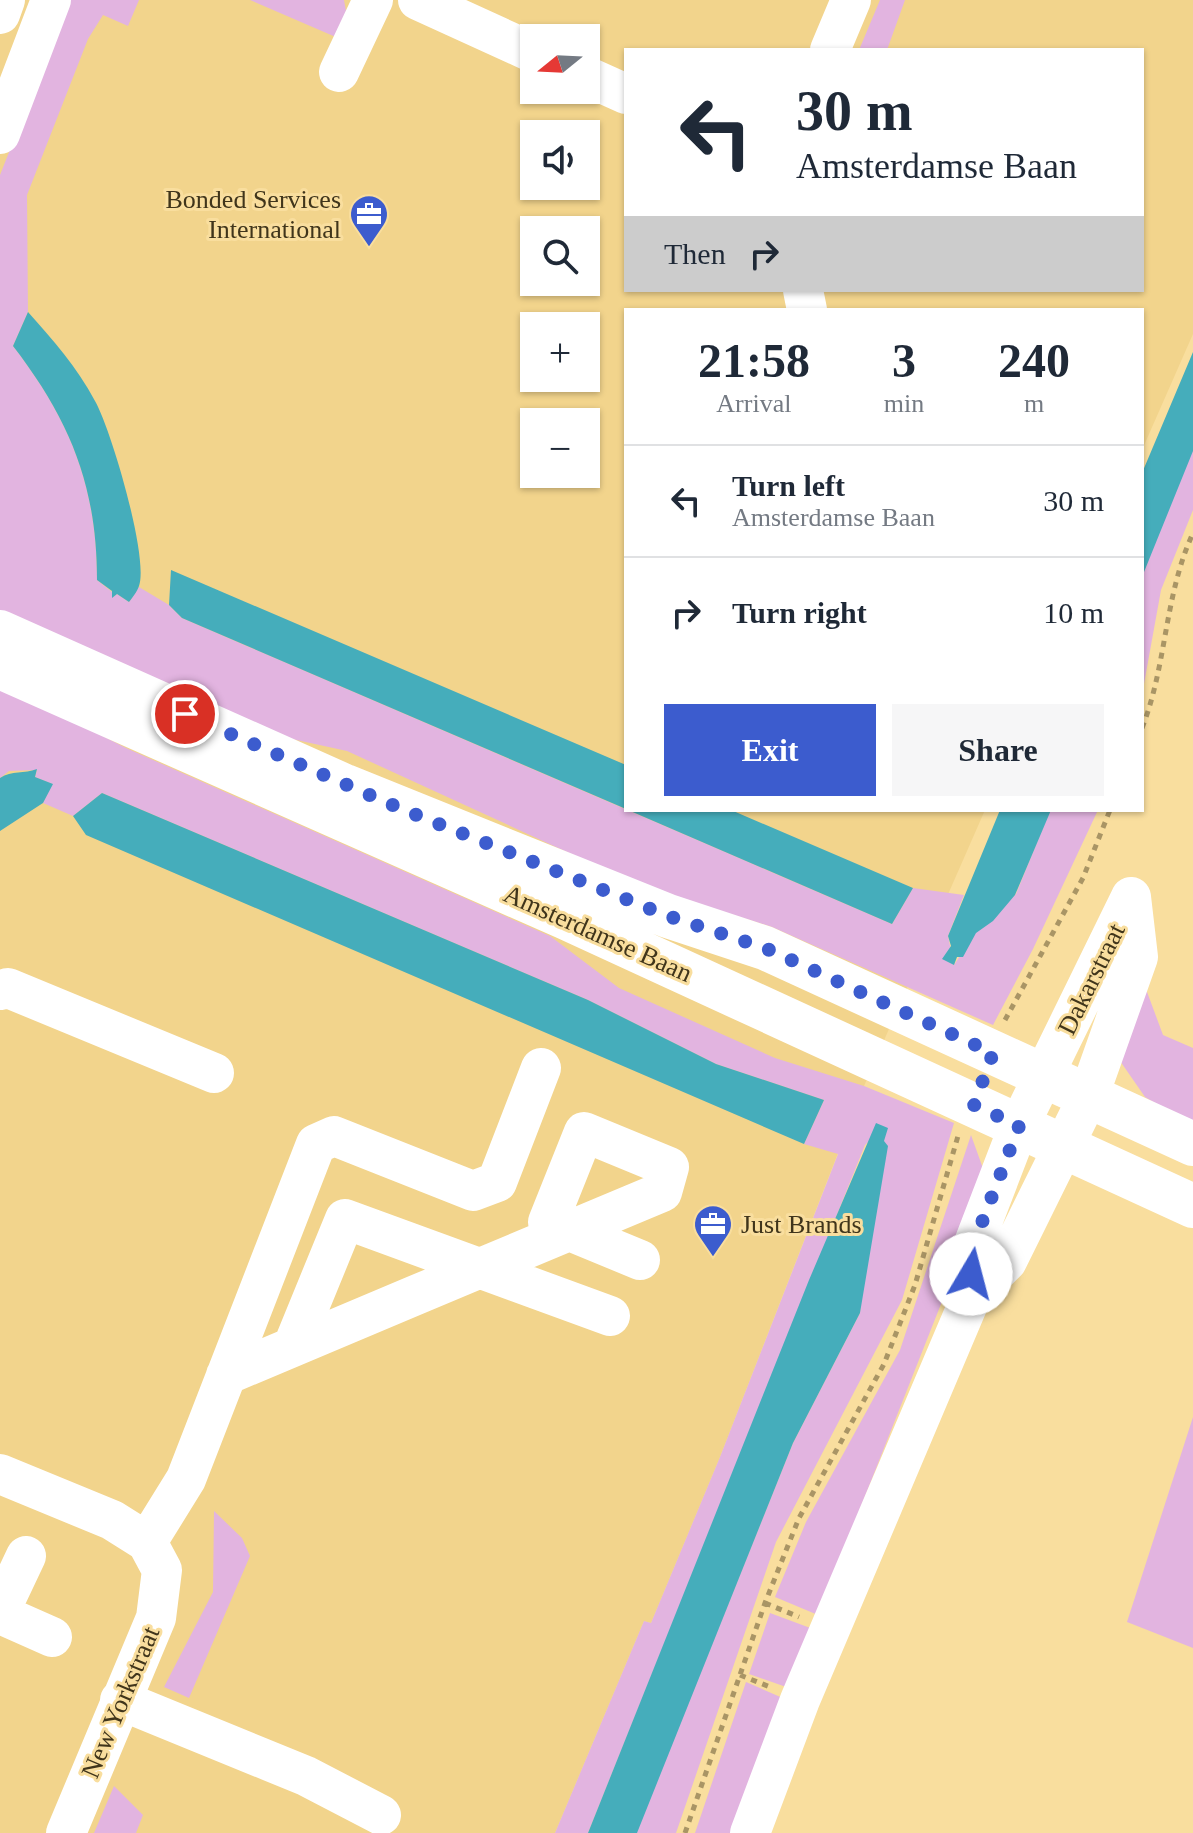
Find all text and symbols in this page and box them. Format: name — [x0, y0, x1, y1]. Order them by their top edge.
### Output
north arrow — [520, 24, 600, 104]
map controls — [520, 24, 600, 488]
icon: left — [664, 80, 768, 184]
text: 30 m — [796, 80, 913, 142]
button: sound — [520, 120, 600, 200]
text: Amsterdamse Baan — [796, 146, 1077, 186]
place label: Bonded Services International — [166, 185, 341, 244]
office icon: Bonded Services International — [348, 193, 390, 248]
button: search — [520, 216, 600, 296]
icon: right — [742, 232, 786, 276]
text: Then — [664, 237, 726, 270]
button: + — [520, 312, 600, 392]
text: 21:58 — [698, 334, 810, 387]
text: 3 — [892, 334, 916, 387]
text: 240 — [998, 334, 1070, 387]
text: Arrival — [716, 389, 791, 418]
text: min — [884, 389, 924, 418]
text: m — [1024, 389, 1044, 418]
button: − — [520, 408, 600, 488]
text: Turn left — [732, 469, 845, 502]
icon: left — [664, 479, 708, 523]
text: 30 m — [1043, 484, 1104, 517]
text: Amsterdamse Baan — [732, 503, 935, 532]
icon: right — [664, 591, 708, 635]
text: Turn right — [732, 596, 867, 629]
text: 10 m — [1043, 596, 1104, 629]
pin — [151, 680, 219, 748]
icon: arrive — [163, 692, 207, 736]
button: Exit — [664, 704, 876, 796]
button: Share — [892, 704, 1104, 796]
street label: Amsterdamse Baan — [499, 879, 696, 988]
street label: Dakarstraat — [1052, 918, 1131, 1039]
office icon: Just Brands — [692, 1203, 734, 1258]
place label: Just Brands — [741, 1210, 862, 1239]
position arrow — [929, 1232, 1013, 1316]
street label: New Yorkstraat — [76, 1621, 166, 1782]

